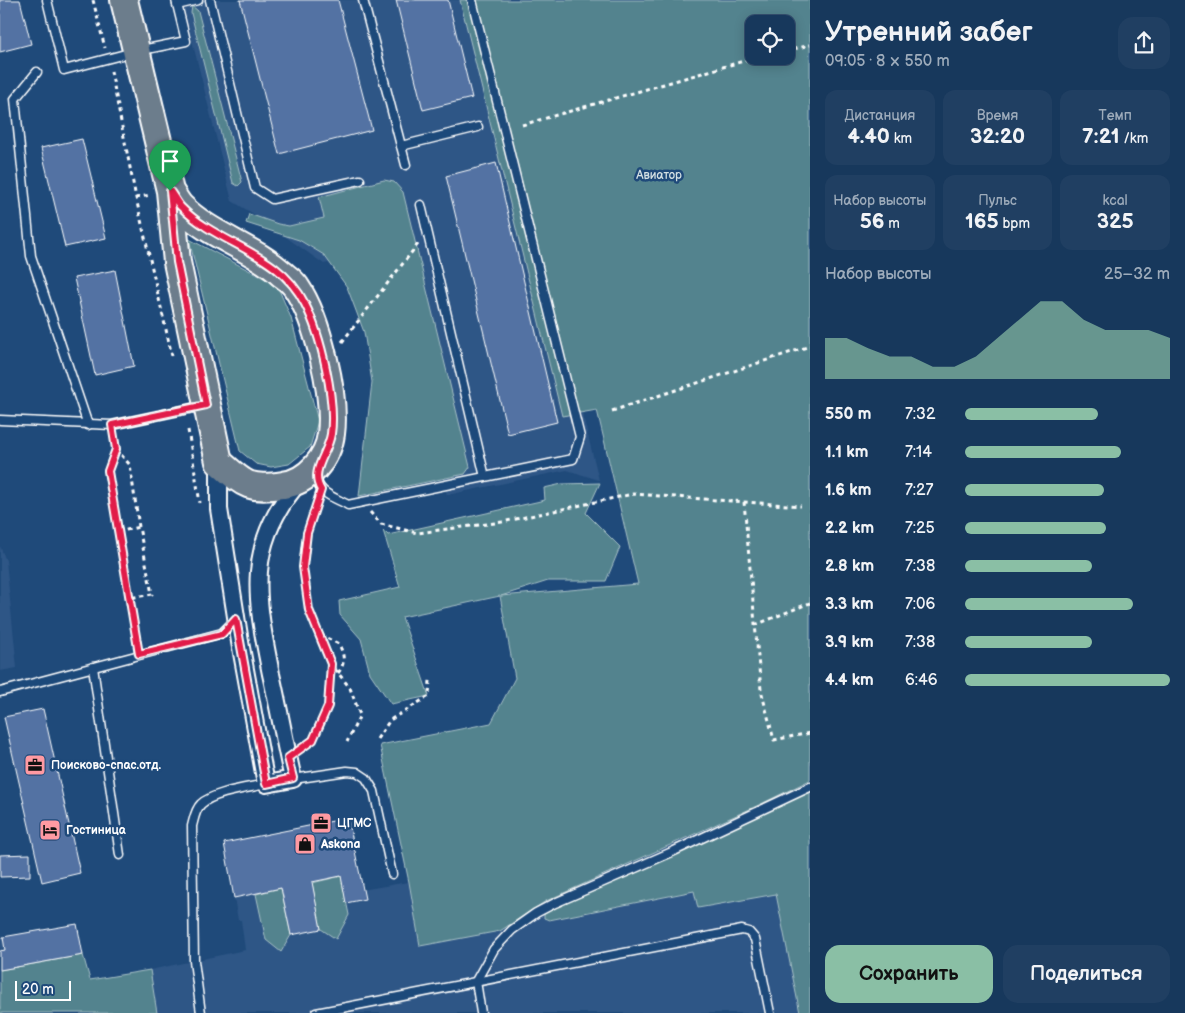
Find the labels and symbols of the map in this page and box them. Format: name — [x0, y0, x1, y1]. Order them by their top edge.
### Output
pin — [149, 140, 191, 191]
park label: Авиатор — [635, 168, 682, 183]
office icon: Поисково-спас.отд. — [23, 753, 47, 777]
place label: Поисково-спас.отд. — [51, 758, 161, 773]
office icon: ЦГМС — [309, 811, 333, 835]
place label: ЦГМС — [337, 816, 372, 831]
hotel icon: Гостиница — [38, 818, 62, 842]
place label: Гостиница — [66, 823, 127, 838]
shop icon: Askona — [293, 832, 317, 856]
place label: Askona — [320, 837, 360, 852]
scale bar — [15, 978, 71, 1001]

